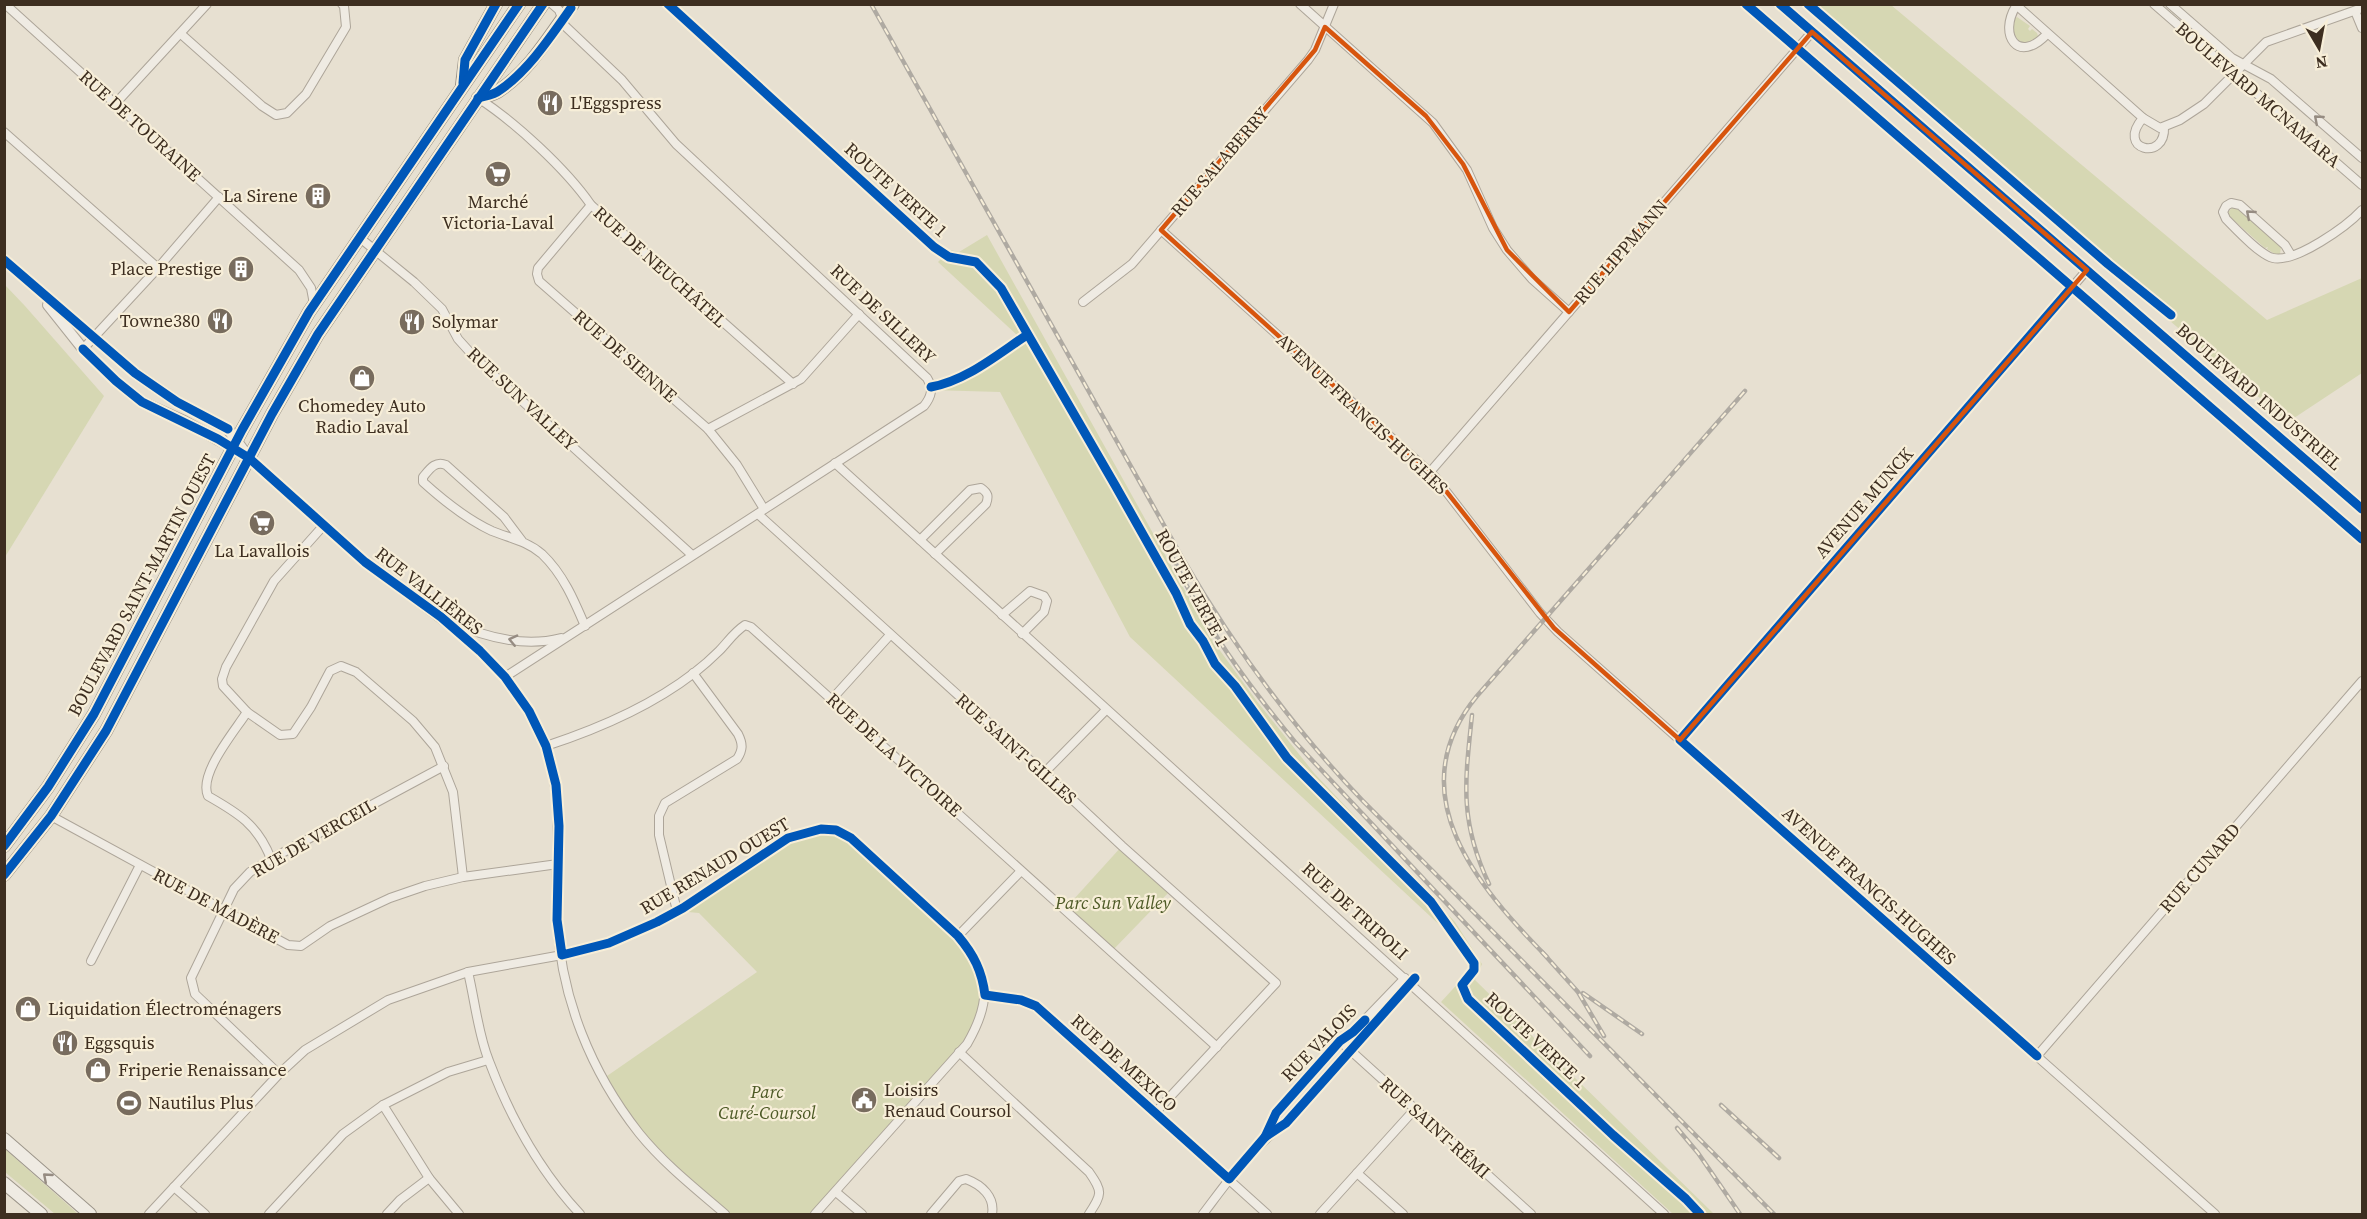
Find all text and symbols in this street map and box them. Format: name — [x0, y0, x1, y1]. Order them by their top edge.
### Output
street label: BOULEVARD MCNAMARA — [2171, 18, 2345, 172]
north arrow — [2289, 18, 2349, 78]
street label: RUE DE TOURAINE — [74, 64, 207, 187]
restaurant icon: L'Eggspress — [535, 88, 565, 118]
place label: L'Eggspress — [570, 90, 662, 115]
street label: RUE SALABERRY — [1165, 101, 1275, 222]
one-way arrow — [2314, 116, 2325, 127]
street label: ROUTE VERTE 1 — [839, 136, 953, 243]
supermarket icon: Marché Victoria-Laval — [483, 159, 513, 189]
building icon: La Sirene — [303, 181, 333, 211]
place label: La Sirene — [223, 183, 298, 208]
place label: Marché Victoria-Laval — [442, 189, 554, 235]
street label: RUE LIPPMANN — [1568, 194, 1673, 309]
street label: RUE DE NEUCHÂTEL — [588, 200, 732, 333]
one-way arrow — [2246, 210, 2257, 221]
building icon: Place Prestige — [226, 254, 256, 284]
place label: Place Prestige — [111, 256, 222, 281]
street label: RUE DE SILLERY — [825, 258, 942, 369]
street label: RUE DE SIENNE — [568, 304, 683, 408]
restaurant icon: Towne380 — [205, 306, 235, 336]
restaurant icon: Solymar — [397, 307, 427, 337]
place label: Towne380 — [120, 308, 200, 333]
place label: Solymar — [432, 309, 499, 334]
street label: BOULEVARD INDUSTRIEL — [2171, 318, 2348, 476]
street label: AVENUE FRANCIS-HUGHES — [1271, 327, 1454, 500]
street label: RUE SUN VALLEY — [462, 341, 583, 457]
shop icon: Chomedey Auto Radio Laval — [347, 363, 377, 393]
place label: Chomedey Auto Radio Laval — [298, 393, 426, 439]
street label: AVENUE MUNCK — [1809, 442, 1919, 563]
street label: BOULEVARD SAINT-MARTIN OUEST — [62, 449, 222, 720]
supermarket icon: La Lavallois — [247, 508, 277, 538]
street label: ROUTE VERTE 1 — [1150, 524, 1235, 651]
place label: La Lavallois — [214, 538, 310, 563]
street label: RUE VALLIÈRES — [370, 541, 488, 641]
one-way arrow — [508, 635, 518, 648]
street label: RUE DE LA VICTOIRE — [821, 687, 968, 822]
street label: RUE SAINT-GILLES — [950, 687, 1082, 810]
street label: RUE DE VERCEIL — [247, 792, 380, 883]
street label: AVENUE FRANCIS-HUGHES — [1777, 801, 1962, 971]
street label: RUE RENAUD OUEST — [635, 811, 794, 920]
street label: RUE CUNARD — [2154, 817, 2246, 918]
street label: RUE DE TRIPOLI — [1297, 856, 1414, 965]
street label: RUE DE MADÈRE — [149, 862, 284, 949]
park label: Parc Sun Valley — [1054, 890, 1171, 915]
street label: ROUTE VERTE 1 — [1480, 986, 1593, 1093]
shop icon: Liquidation Électroménagers — [13, 994, 43, 1024]
place label: Liquidation Électroménagers — [48, 996, 282, 1021]
street label: RUE VALOIS — [1275, 998, 1362, 1087]
street label: RUE DE MEXICO — [1066, 1008, 1183, 1117]
restaurant icon: Eggsquis — [50, 1028, 80, 1058]
place label: Eggsquis — [84, 1030, 155, 1055]
shop icon: Friperie Renaissance — [83, 1055, 113, 1085]
place label: Friperie Renaissance — [118, 1057, 287, 1082]
street label: RUE SAINT-RÉMI — [1375, 1071, 1496, 1184]
place label: Loisirs Renaud Coursol — [884, 1077, 1011, 1123]
park label: Parc Curé-Coursol — [718, 1079, 816, 1125]
public building icon: Loisirs Renaud Coursol — [849, 1085, 879, 1115]
sports icon: Nautilus Plus — [114, 1088, 144, 1118]
place label: Nautilus Plus — [148, 1090, 254, 1115]
one-way arrow — [43, 1173, 54, 1184]

